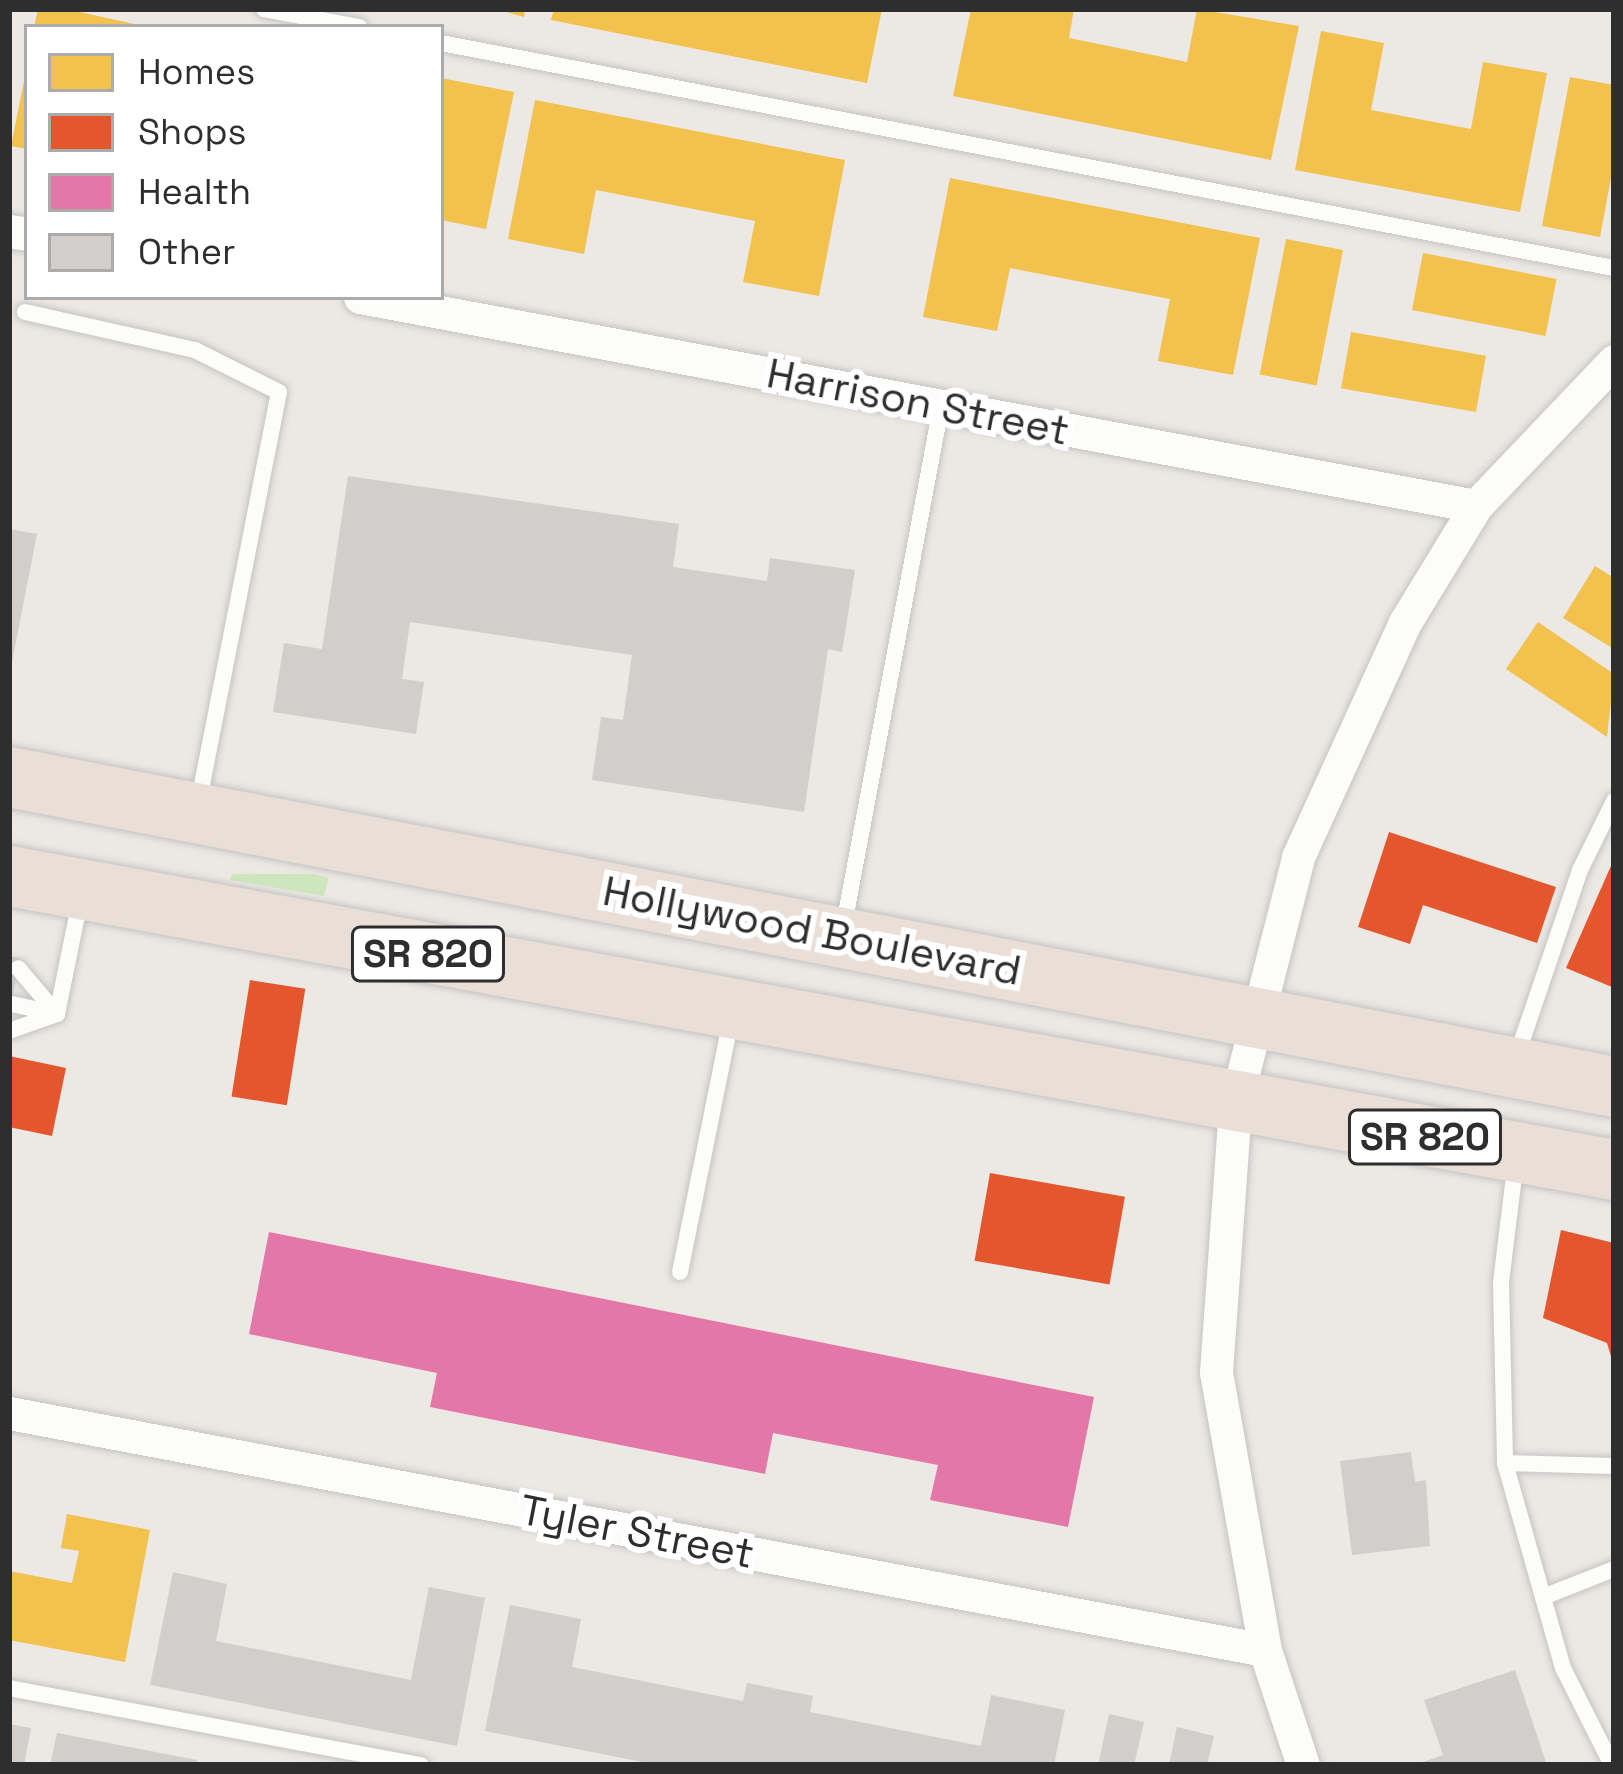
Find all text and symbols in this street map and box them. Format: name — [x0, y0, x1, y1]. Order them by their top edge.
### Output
legend — [24, 24, 444, 300]
text: Homes — [138, 49, 255, 95]
text: Shops — [138, 109, 247, 155]
text: Health — [138, 169, 251, 215]
text: Other — [138, 229, 236, 275]
street label: Harrison Street — [763, 348, 1073, 456]
street label: Hollywood Boulevard — [599, 866, 1025, 996]
road number: SR 820 — [350, 921, 506, 987]
road number: SR 820 — [1347, 1104, 1503, 1170]
street label: Tyler Street — [516, 1485, 758, 1579]

